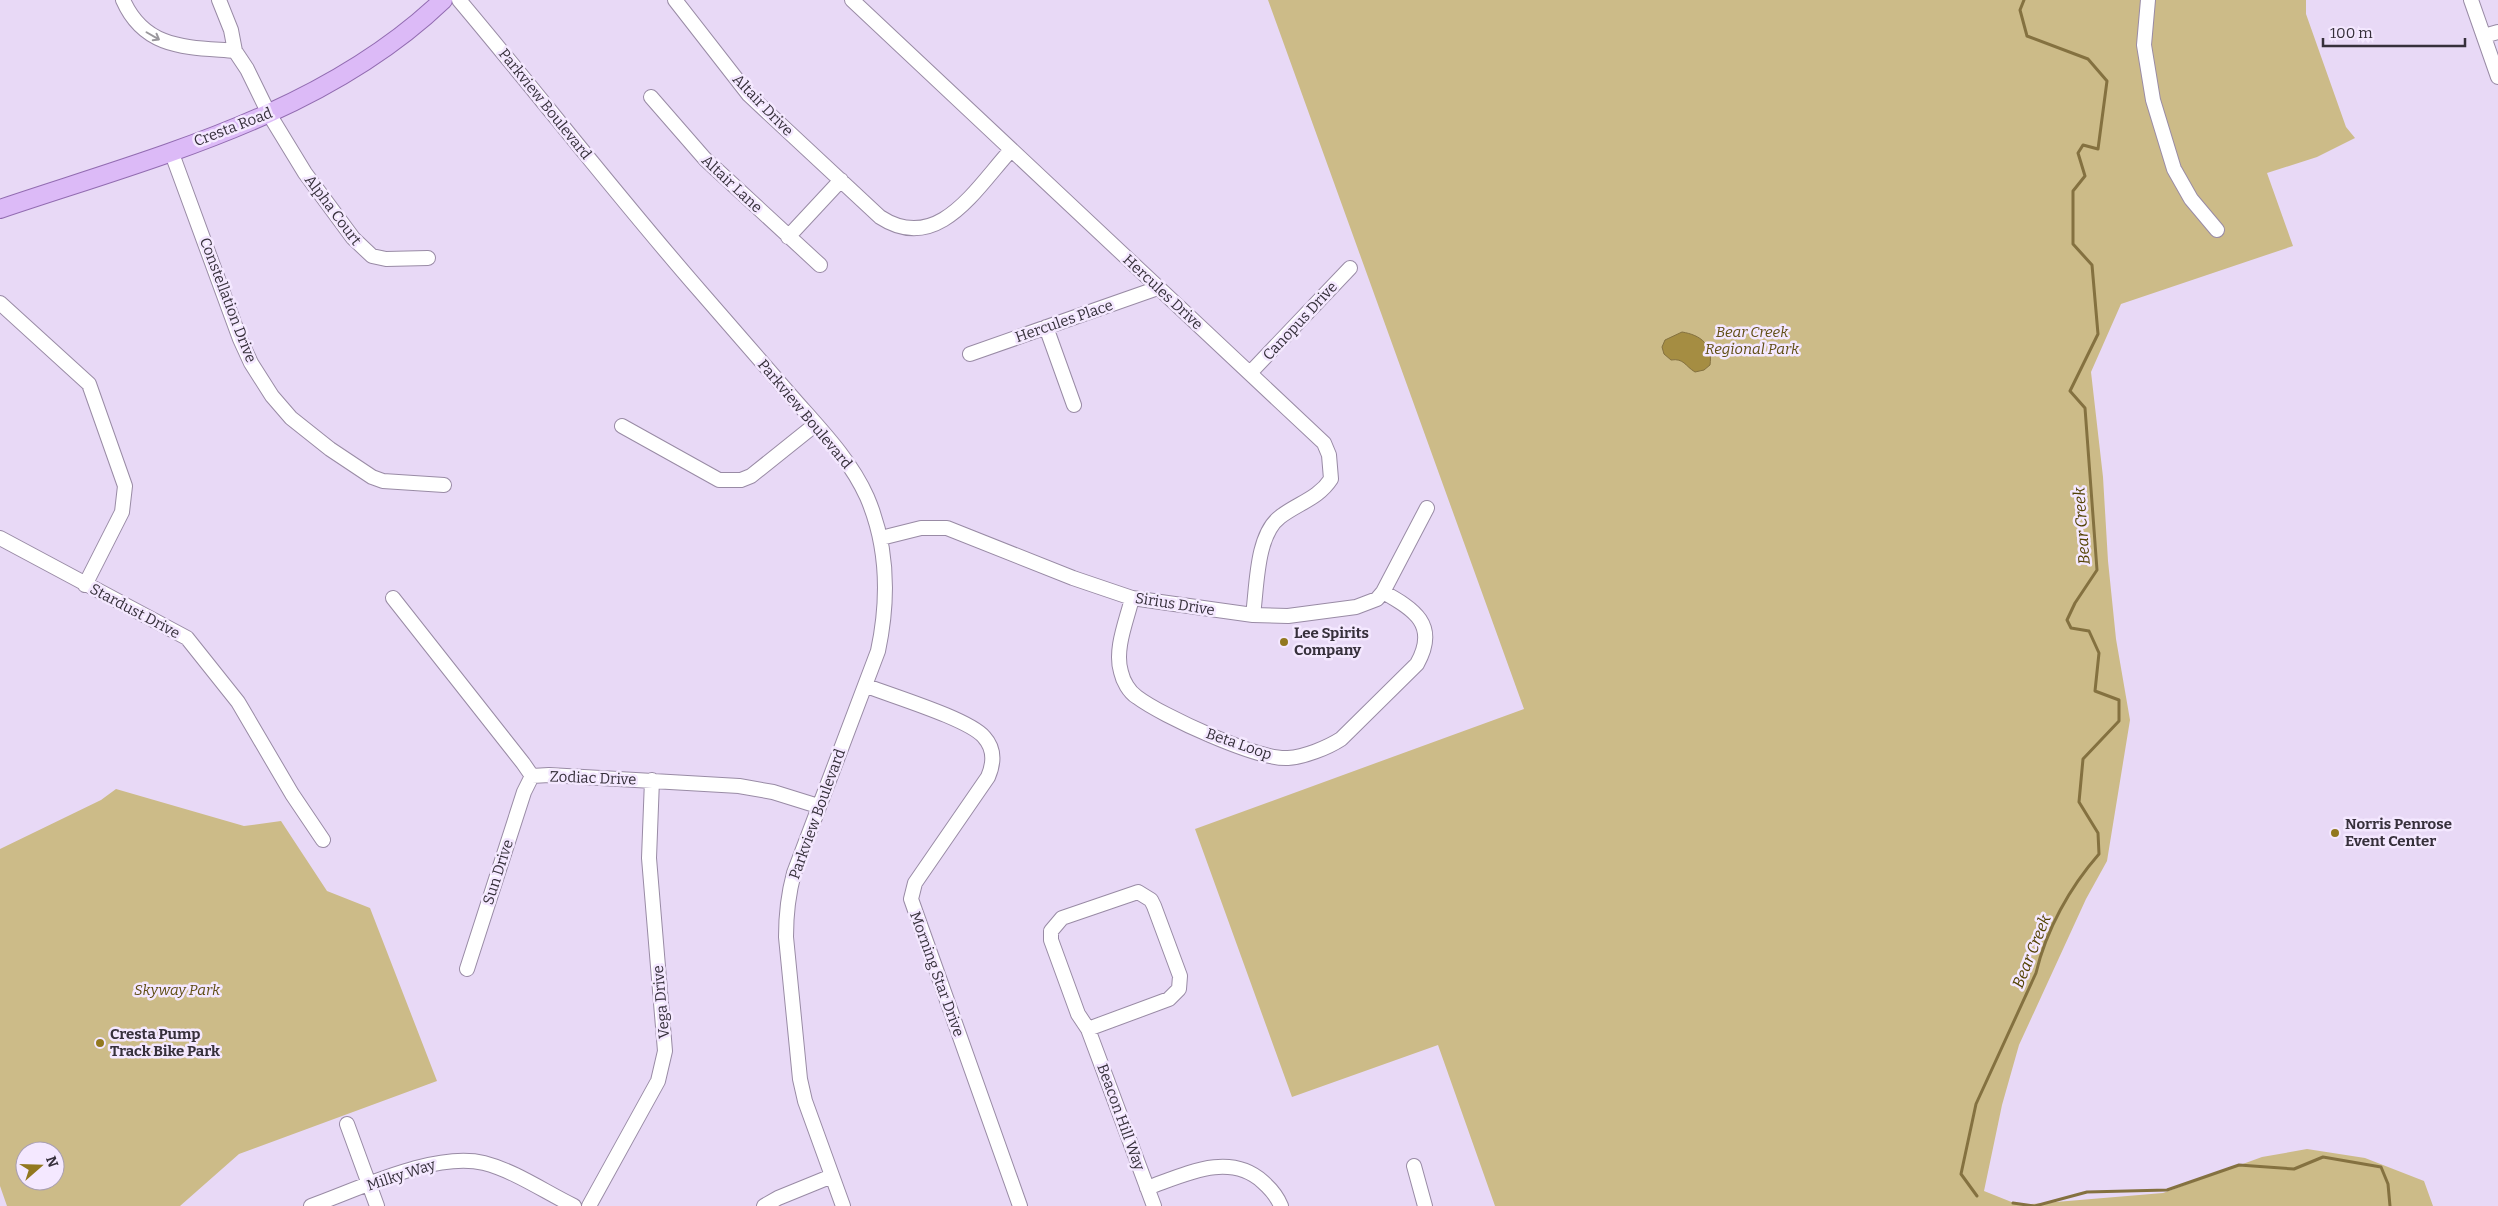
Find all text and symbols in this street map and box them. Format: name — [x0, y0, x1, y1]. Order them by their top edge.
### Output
scale bar — [2323, 15, 2466, 47]
text: 100 m — [2330, 24, 2373, 42]
one-way arrow — [146, 32, 160, 42]
street label: Parkview Boulevard — [495, 45, 595, 163]
street label: Altair Drive — [729, 70, 797, 140]
street label: Cresta Road — [191, 104, 275, 150]
street label: Altair Lane — [698, 151, 766, 217]
street label: Alpha Court — [301, 171, 366, 249]
street label: Constellation Drive — [196, 235, 260, 365]
street label: Hercules Drive — [1119, 250, 1207, 334]
street label: Canopus Drive — [1259, 278, 1341, 364]
street label: Hercules Place — [1013, 296, 1115, 346]
park label: Bear Creek Regional Park — [1705, 323, 1800, 358]
street label: Parkview Boulevard — [754, 356, 856, 472]
water label: Bear Creek — [2069, 486, 2094, 565]
street label: Stardust Drive — [87, 580, 183, 642]
street label: Sirius Drive — [1134, 589, 1216, 619]
place label: Lee Spirits Company — [1294, 624, 1369, 659]
marker: Lee Spirits Company — [1278, 636, 1290, 648]
street label: Beta Loop — [1204, 724, 1274, 764]
street label: Parkview Boulevard — [785, 746, 849, 882]
street label: Zodiac Drive — [549, 767, 637, 789]
place label: Norris Penrose Event Center — [2345, 815, 2452, 850]
marker: Norris Penrose Event Center — [2329, 827, 2341, 839]
street label: Sun Drive — [479, 837, 517, 907]
street label: Morning Star Drive — [906, 909, 968, 1039]
water label: Bear Creek — [2008, 911, 2055, 991]
street label: Vega Drive — [649, 964, 673, 1040]
park label: Skyway Park — [134, 981, 221, 999]
place label: Cresta Pump Track Bike Park — [110, 1025, 220, 1060]
marker: Cresta Pump Track Bike Park — [94, 1037, 106, 1049]
street label: Beacon Hill Way — [1093, 1061, 1149, 1173]
north arrow — [15, 1141, 65, 1191]
text: N — [42, 1154, 62, 1170]
street label: Milky Way — [364, 1155, 438, 1195]

